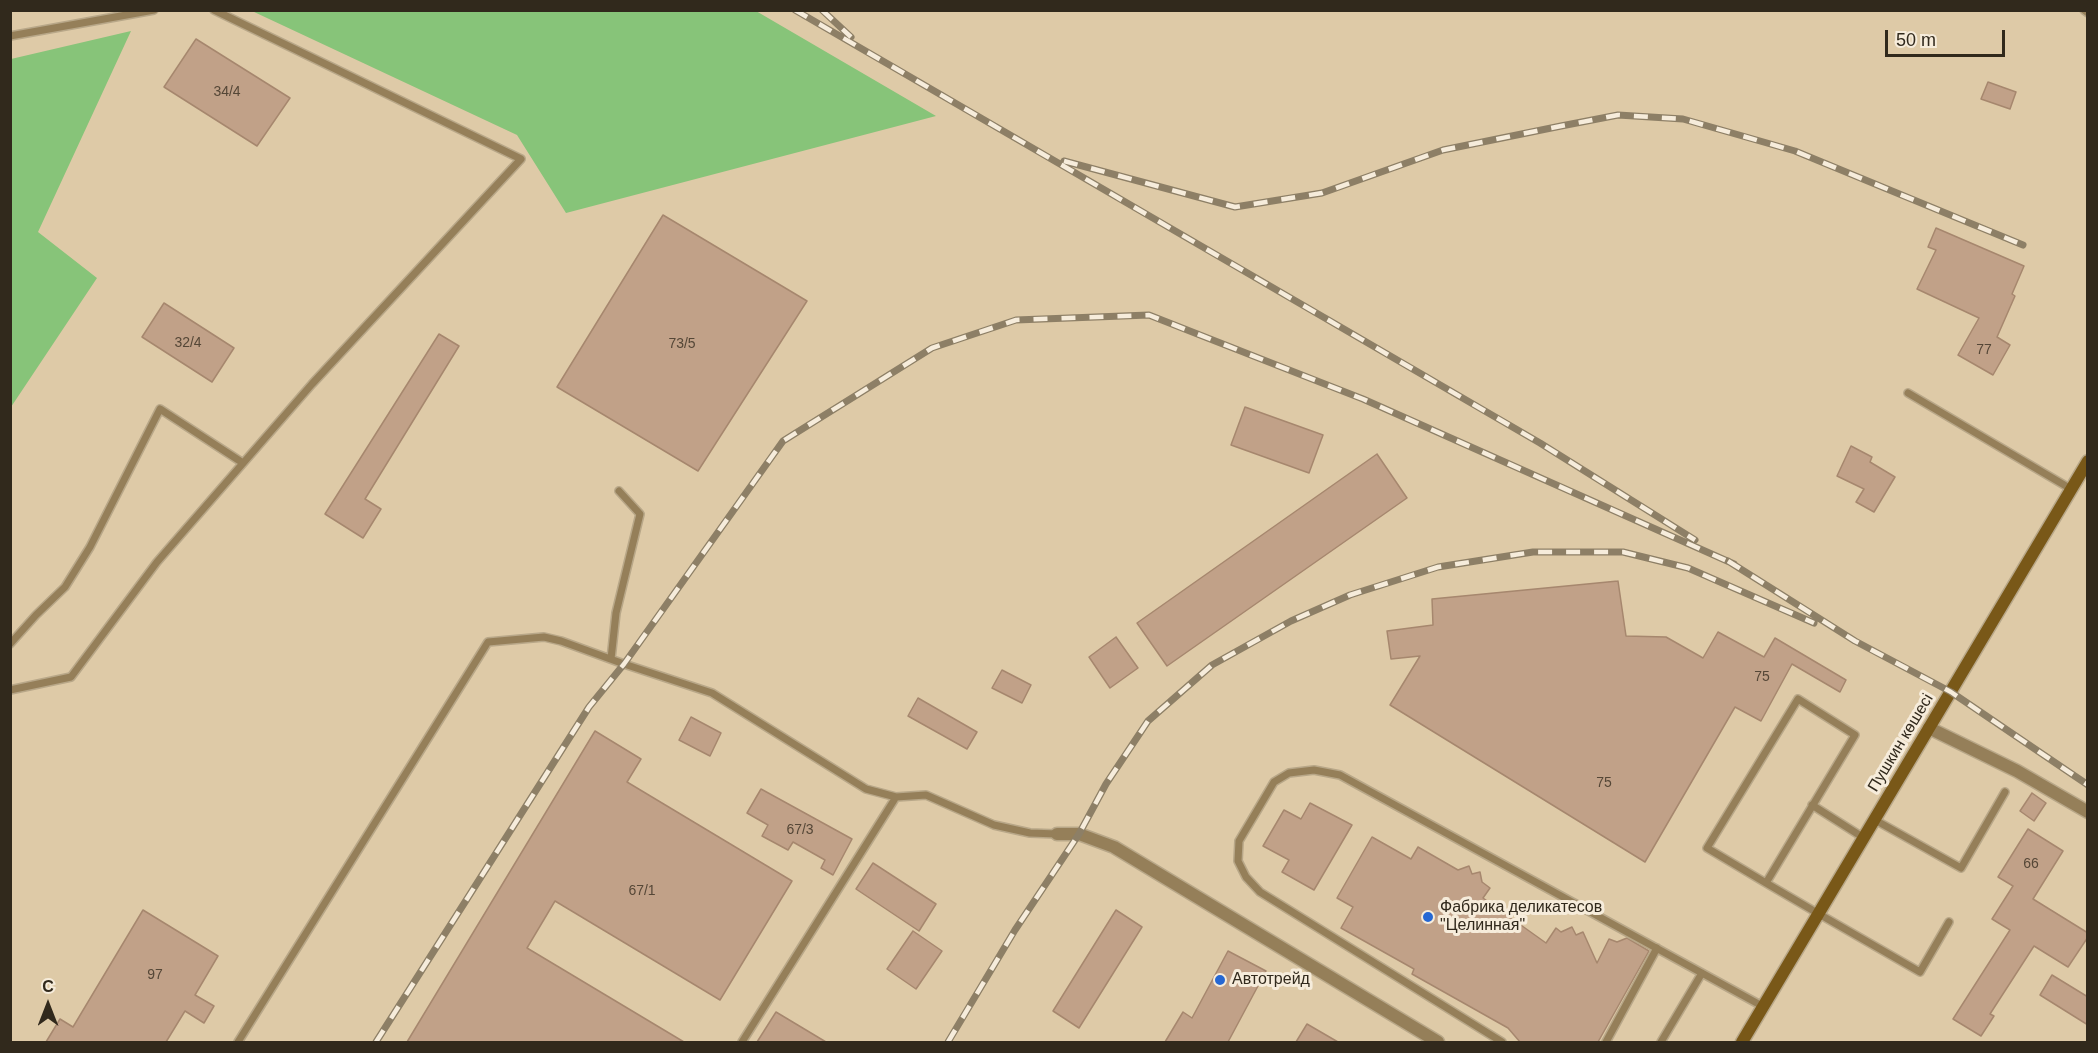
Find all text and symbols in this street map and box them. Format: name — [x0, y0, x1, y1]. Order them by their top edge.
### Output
scale bar — [1888, 18, 2008, 56]
text: 50 m — [1896, 30, 1936, 50]
house number: 34/4 — [213, 84, 241, 100]
house number: 32/4 — [174, 335, 202, 351]
house number: 73/5 — [668, 336, 696, 352]
house number: 77 — [1976, 342, 1992, 358]
house number: 75 — [1754, 669, 1770, 685]
street label: Пушкин көшесі — [1864, 691, 1938, 795]
house number: 75 — [1596, 775, 1612, 791]
house number: 67/3 — [786, 822, 814, 838]
house number: 66 — [2023, 856, 2039, 872]
house number: 67/1 — [628, 883, 656, 899]
place label: Фабрика деликатесов "Целинная" — [1440, 898, 1602, 936]
marker: Фабрика деликатесов "Целинная" — [1421, 910, 1435, 924]
house number: 97 — [147, 967, 163, 983]
place label: Автотрейд — [1232, 970, 1310, 990]
marker: Автотрейд — [1213, 973, 1227, 987]
north arrow — [18, 975, 78, 1035]
text: С — [42, 978, 54, 995]

